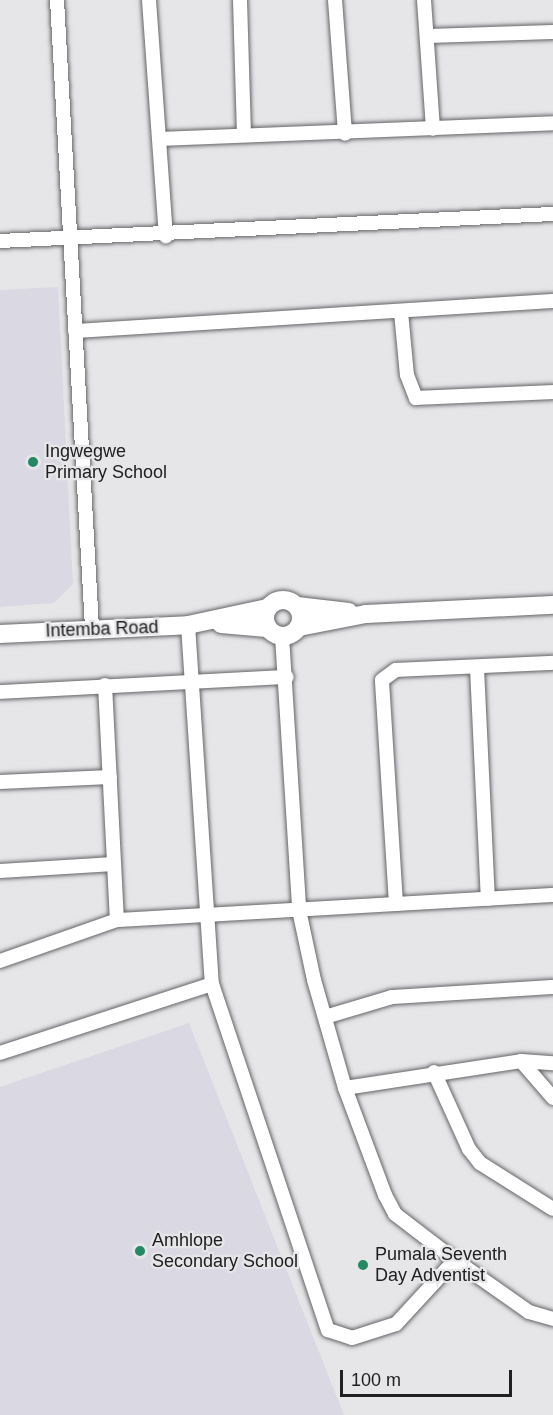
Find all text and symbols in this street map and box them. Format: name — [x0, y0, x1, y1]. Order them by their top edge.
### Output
place label: Ingwegwe Primary School — [45, 441, 167, 484]
marker: Ingwegwe Primary School — [26, 455, 40, 469]
street label: Intemba Road — [45, 616, 159, 642]
place label: Amhlope Secondary School — [152, 1230, 298, 1272]
marker: Amhlope Secondary School — [133, 1244, 147, 1258]
place label: Pumala Seventh Day Adventist — [375, 1244, 507, 1286]
marker: Pumala Seventh Day Adventist — [356, 1258, 370, 1272]
scale bar — [343, 1358, 516, 1396]
text: 100 m — [351, 1370, 401, 1390]

